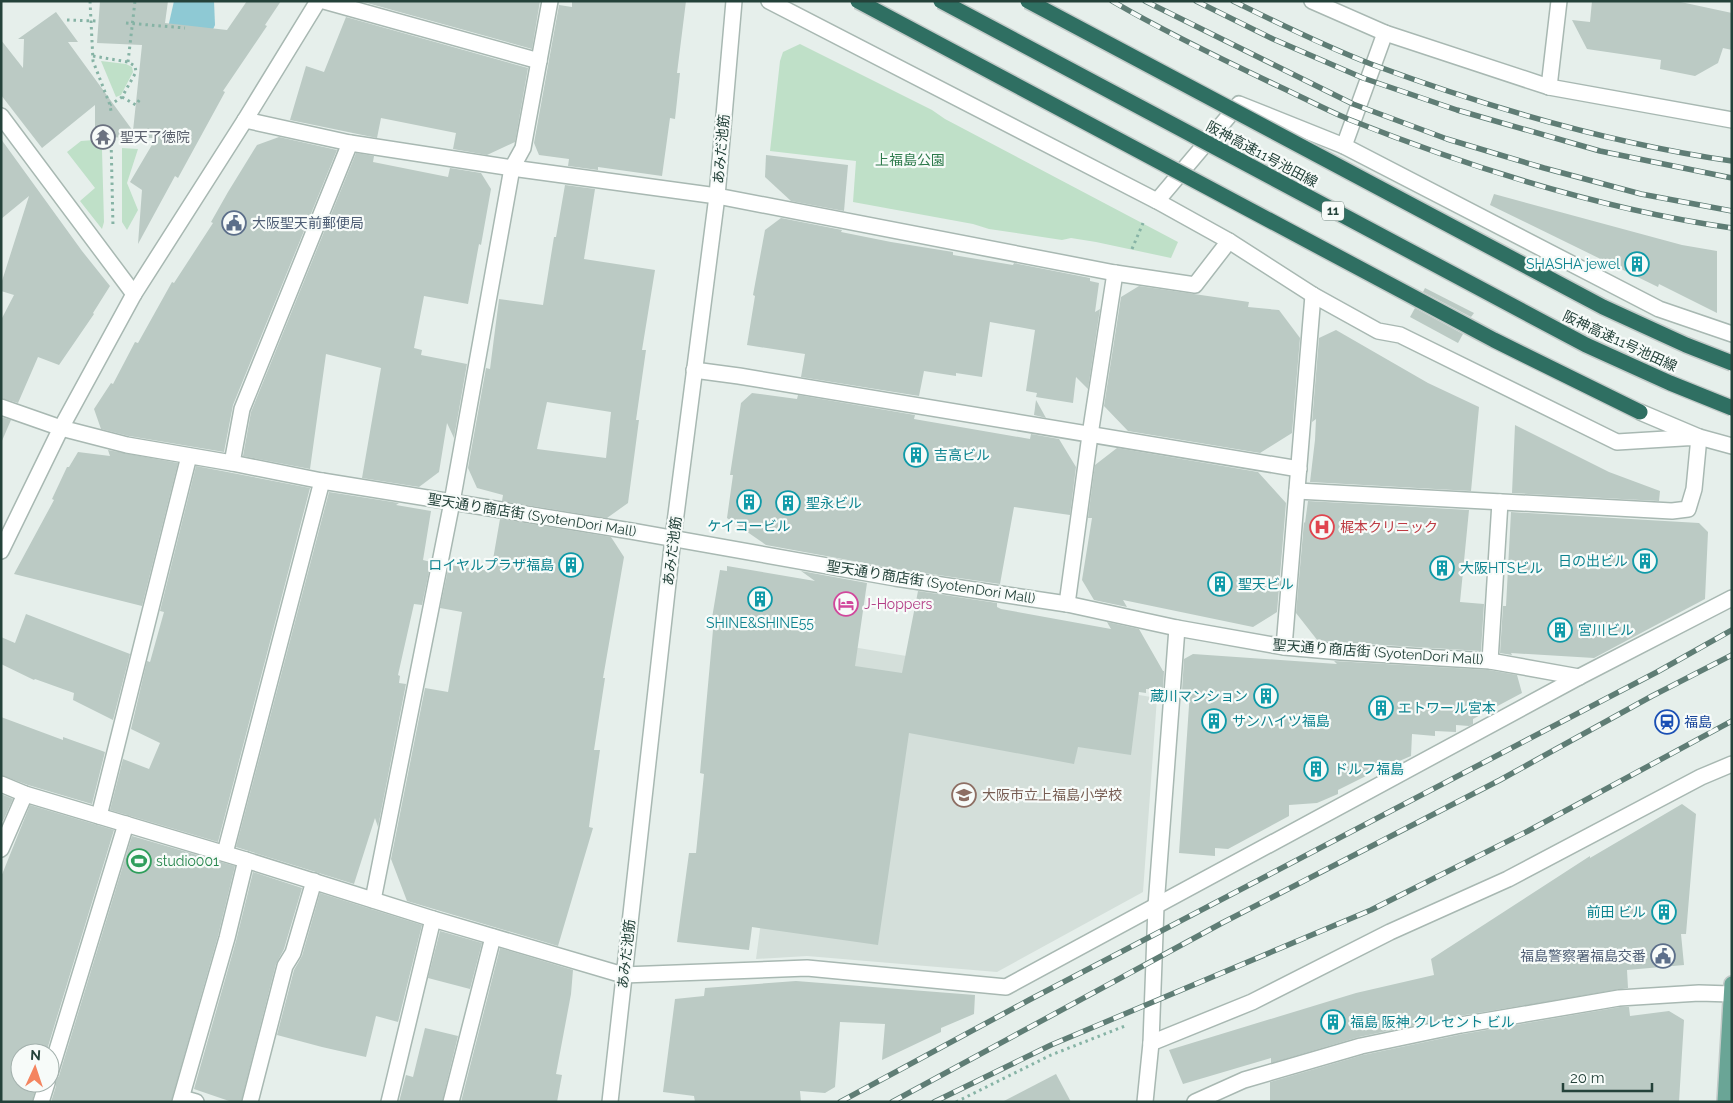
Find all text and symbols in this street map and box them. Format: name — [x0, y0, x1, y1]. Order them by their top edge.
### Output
street label: あみだ池筋 — [710, 113, 732, 185]
street label: 阪神高速11号池田線 — [1204, 118, 1320, 190]
temple icon: 聖天了徳院 — [90, 124, 116, 150]
place label: 聖天了徳院 — [120, 129, 190, 145]
park label: 上福島公園 — [875, 152, 945, 168]
road number: 11 — [1322, 202, 1344, 220]
public building icon: 大阪聖天前郵便局 — [221, 210, 247, 236]
place label: 大阪聖天前郵便局 — [252, 215, 364, 231]
building icon: SHASHA jewel — [1624, 251, 1650, 277]
place label: SHASHA jewel — [1526, 256, 1620, 272]
street label: 阪神高速11号池田線 — [1560, 308, 1680, 374]
building icon: 吉高ビル — [903, 442, 929, 468]
place label: 吉高ビル — [934, 447, 990, 463]
building icon: ケイコービル — [736, 489, 762, 515]
building icon: 聖永ビル — [775, 490, 801, 516]
street label: 聖天通り商店街 (SyotenDori Mall) — [426, 491, 638, 539]
place label: 聖永ビル — [806, 495, 862, 511]
hospital icon: 梶本クリニック — [1309, 514, 1335, 540]
street label: あみだ池筋 — [660, 515, 684, 587]
place label: ケイコービル — [707, 518, 791, 534]
place label: 梶本クリニック — [1340, 519, 1438, 535]
building icon: 日の出ビル — [1632, 548, 1658, 574]
building icon: ロイヤルプラザ福島 — [558, 552, 584, 578]
place label: 日の出ビル — [1558, 553, 1628, 569]
building icon: 大阪HTSビル — [1429, 555, 1455, 581]
place label: ロイヤルプラザ福島 — [428, 557, 554, 573]
street label: 聖天通り商店街 (SyotenDori Mall) — [825, 558, 1037, 606]
place label: 大阪HTSビル — [1460, 560, 1543, 576]
building icon: 聖天ビル — [1207, 571, 1233, 597]
place label: 聖天ビル — [1238, 576, 1294, 592]
building icon: SHINE&SHINE55 — [747, 586, 773, 612]
hotel icon: J-Hoppers — [833, 591, 859, 617]
place label: J-Hoppers — [864, 596, 933, 612]
place label: SHINE&SHINE55 — [706, 615, 814, 631]
building icon: 宮川ビル — [1547, 617, 1573, 643]
place label: 宮川ビル — [1578, 622, 1634, 638]
street label: 聖天通り商店街 (SyotenDori Mall) — [1272, 637, 1484, 667]
building icon: 蔵川マンション — [1253, 683, 1279, 709]
place label: 蔵川マンション — [1150, 688, 1248, 704]
building icon: エトワール宮本 — [1368, 695, 1394, 721]
place label: エトワール宮本 — [1398, 700, 1496, 716]
building icon: サンハイツ福島 — [1201, 708, 1227, 734]
station icon: 福島 — [1654, 709, 1680, 735]
place label: サンハイツ福島 — [1232, 713, 1330, 729]
place label: 福島 — [1684, 714, 1712, 730]
building icon: ドルフ福島 — [1303, 756, 1329, 782]
place label: ドルフ福島 — [1334, 761, 1404, 777]
school or university icon: 大阪市立上福島小学校 — [951, 782, 977, 808]
place label: 大阪市立上福島小学校 — [982, 787, 1122, 803]
sports icon: studio001 — [126, 848, 152, 874]
place label: studio001 — [156, 853, 219, 869]
building icon: 前田 ビル — [1651, 899, 1677, 925]
place label: 前田 ビル — [1586, 904, 1646, 920]
street label: あみだ池筋 — [614, 918, 638, 990]
public building icon: 福島警察署福島交番 — [1650, 943, 1676, 969]
place label: 福島警察署福島交番 — [1520, 948, 1646, 964]
building icon: 福島 阪神 クレセント ビル — [1320, 1009, 1346, 1035]
place label: 福島 阪神 クレセント ビル — [1350, 1014, 1515, 1030]
north arrow — [10, 1043, 60, 1093]
text: N — [30, 1047, 41, 1063]
scale bar — [1563, 1060, 1652, 1092]
text: 20 m — [1570, 1069, 1605, 1087]

